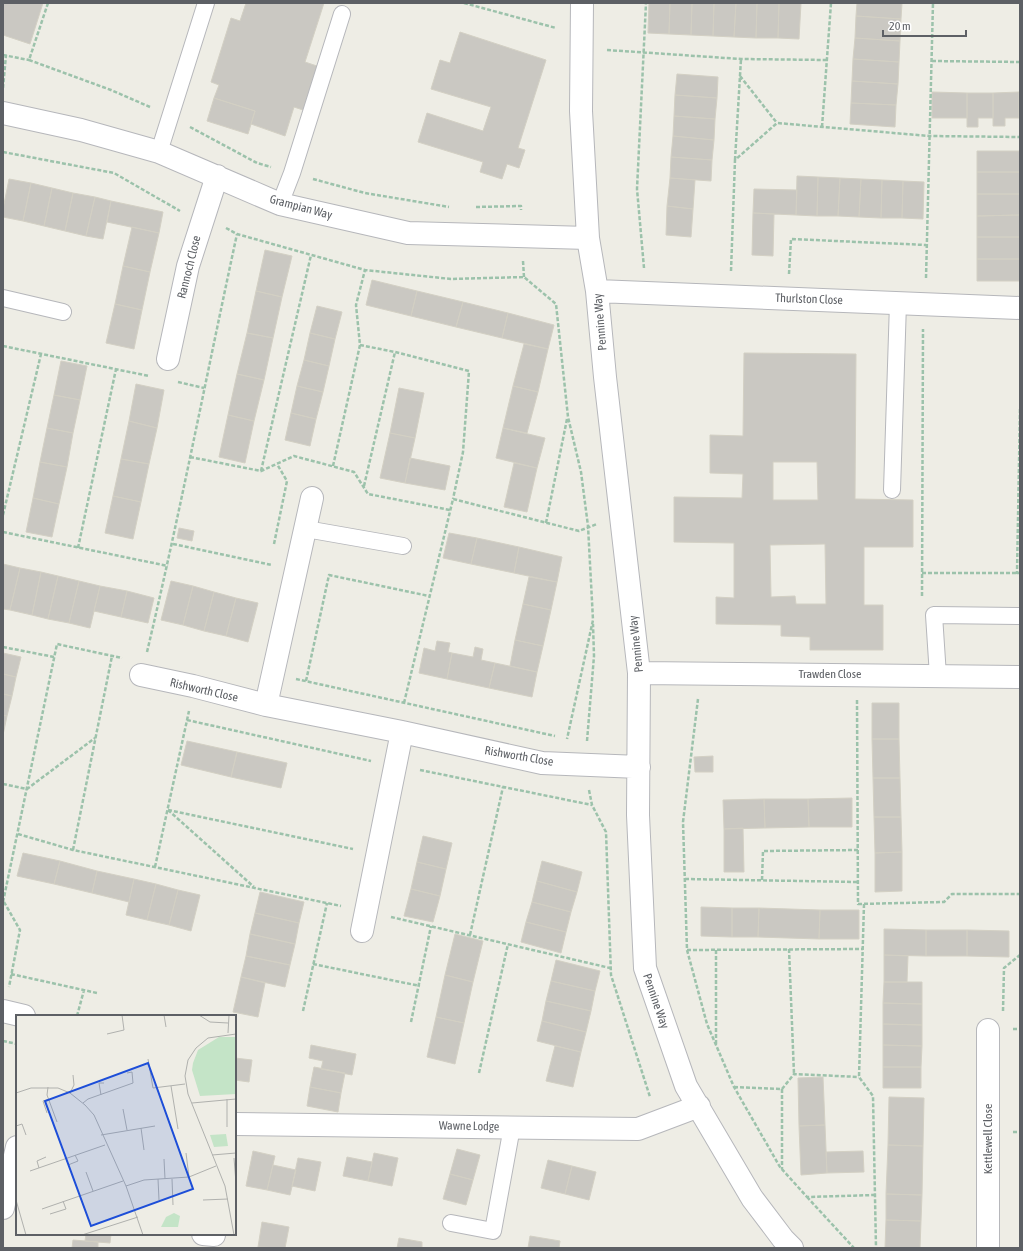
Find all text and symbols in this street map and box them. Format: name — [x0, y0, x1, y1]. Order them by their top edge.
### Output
scale bar — [883, 12, 966, 38]
text: 20 m — [889, 19, 911, 33]
street label: Grampian Way — [268, 192, 334, 222]
street label: Rannoch Close — [174, 234, 204, 300]
street label: Thurlston Close — [775, 291, 843, 307]
street label: Pennine Way — [591, 293, 609, 351]
street label: Pennine Way — [626, 615, 646, 673]
street label: Trawden Close — [799, 667, 861, 681]
street label: Rishworth Close — [169, 675, 239, 705]
street label: Rishworth Close — [484, 743, 554, 769]
street label: Pennine Way — [640, 972, 672, 1030]
inset map — [16, 1015, 236, 1235]
street label: Kettlewell Close — [981, 1104, 995, 1174]
street label: Wawne Lodge — [439, 1118, 499, 1134]

